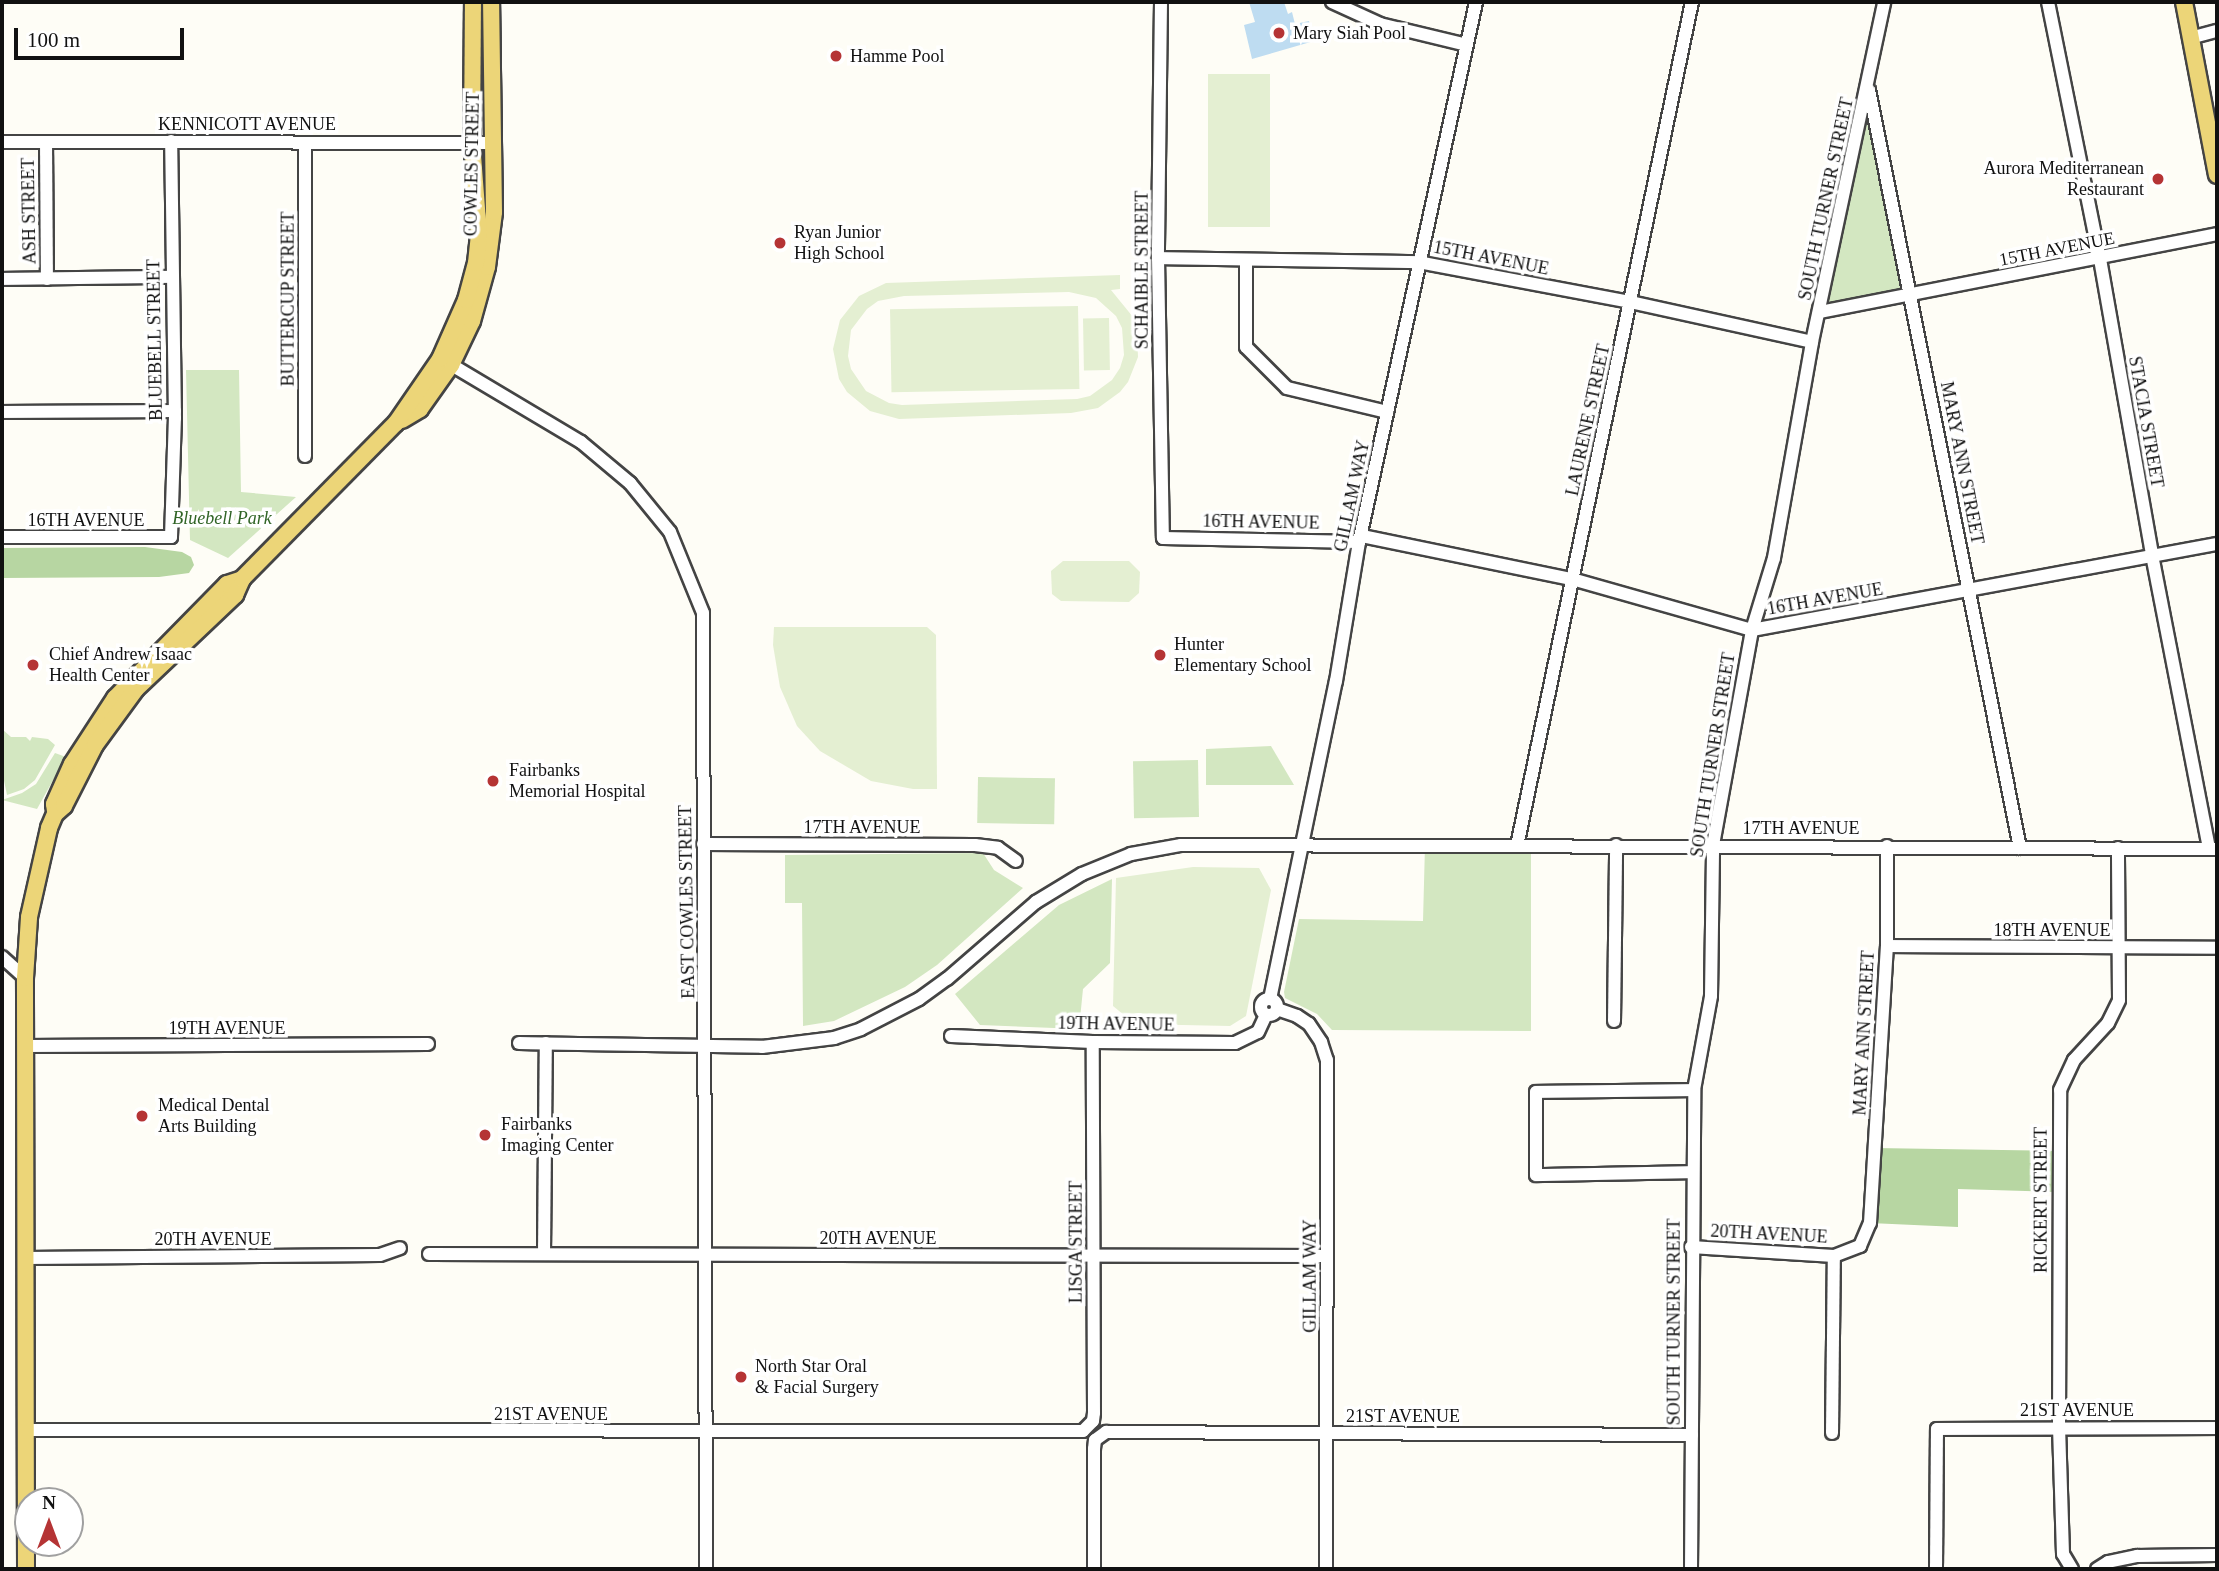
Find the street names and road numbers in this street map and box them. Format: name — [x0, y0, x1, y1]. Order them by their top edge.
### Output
street label: COWLES STREET — [460, 92, 484, 236]
street label: SOUTH TURNER STREET — [1794, 96, 1858, 302]
street label: KENNICOTT AVENUE — [157, 113, 337, 135]
street label: ASH STREET — [17, 158, 41, 264]
street label: SCHAIBLE STREET — [1131, 191, 1153, 349]
street label: BUTTERCUP STREET — [277, 211, 299, 387]
street label: 15TH AVENUE — [1997, 227, 2117, 271]
street label: 15TH AVENUE — [1431, 236, 1551, 280]
street label: BLUEBELL STREET — [143, 259, 167, 421]
street label: LAURENE STREET — [1561, 342, 1615, 498]
street label: STACIA STREET — [2124, 354, 2168, 490]
street label: MARY ANN STREET — [1935, 379, 1989, 547]
street label: GILLAM WAY — [1330, 438, 1374, 554]
street label: 16TH AVENUE — [27, 509, 145, 531]
street label: 16TH AVENUE — [1202, 510, 1320, 534]
street label: 16TH AVENUE — [1765, 578, 1885, 620]
street label: SOUTH TURNER STREET — [1686, 651, 1740, 859]
street label: EAST COWLES STREET — [675, 805, 699, 999]
street label: 17TH AVENUE — [803, 816, 921, 838]
street label: 17TH AVENUE — [1742, 817, 1860, 839]
street label: 18TH AVENUE — [1993, 919, 2111, 941]
street label: MARY ANN STREET — [1849, 949, 1879, 1117]
street label: 19TH AVENUE — [1057, 1012, 1175, 1036]
street label: 19TH AVENUE — [168, 1017, 286, 1039]
street label: RICKERT STREET — [2030, 1127, 2052, 1273]
street label: LISGA STREET — [1065, 1180, 1087, 1304]
street label: SOUTH TURNER STREET — [1663, 1218, 1685, 1426]
street label: GILLAM WAY — [1299, 1219, 1321, 1333]
street label: 20TH AVENUE — [1709, 1220, 1829, 1248]
street label: 20TH AVENUE — [819, 1227, 937, 1249]
street label: 20TH AVENUE — [154, 1228, 272, 1250]
street label: 21ST AVENUE — [2019, 1399, 2135, 1421]
street label: 21ST AVENUE — [493, 1403, 609, 1425]
street label: 21ST AVENUE — [1345, 1405, 1461, 1427]

